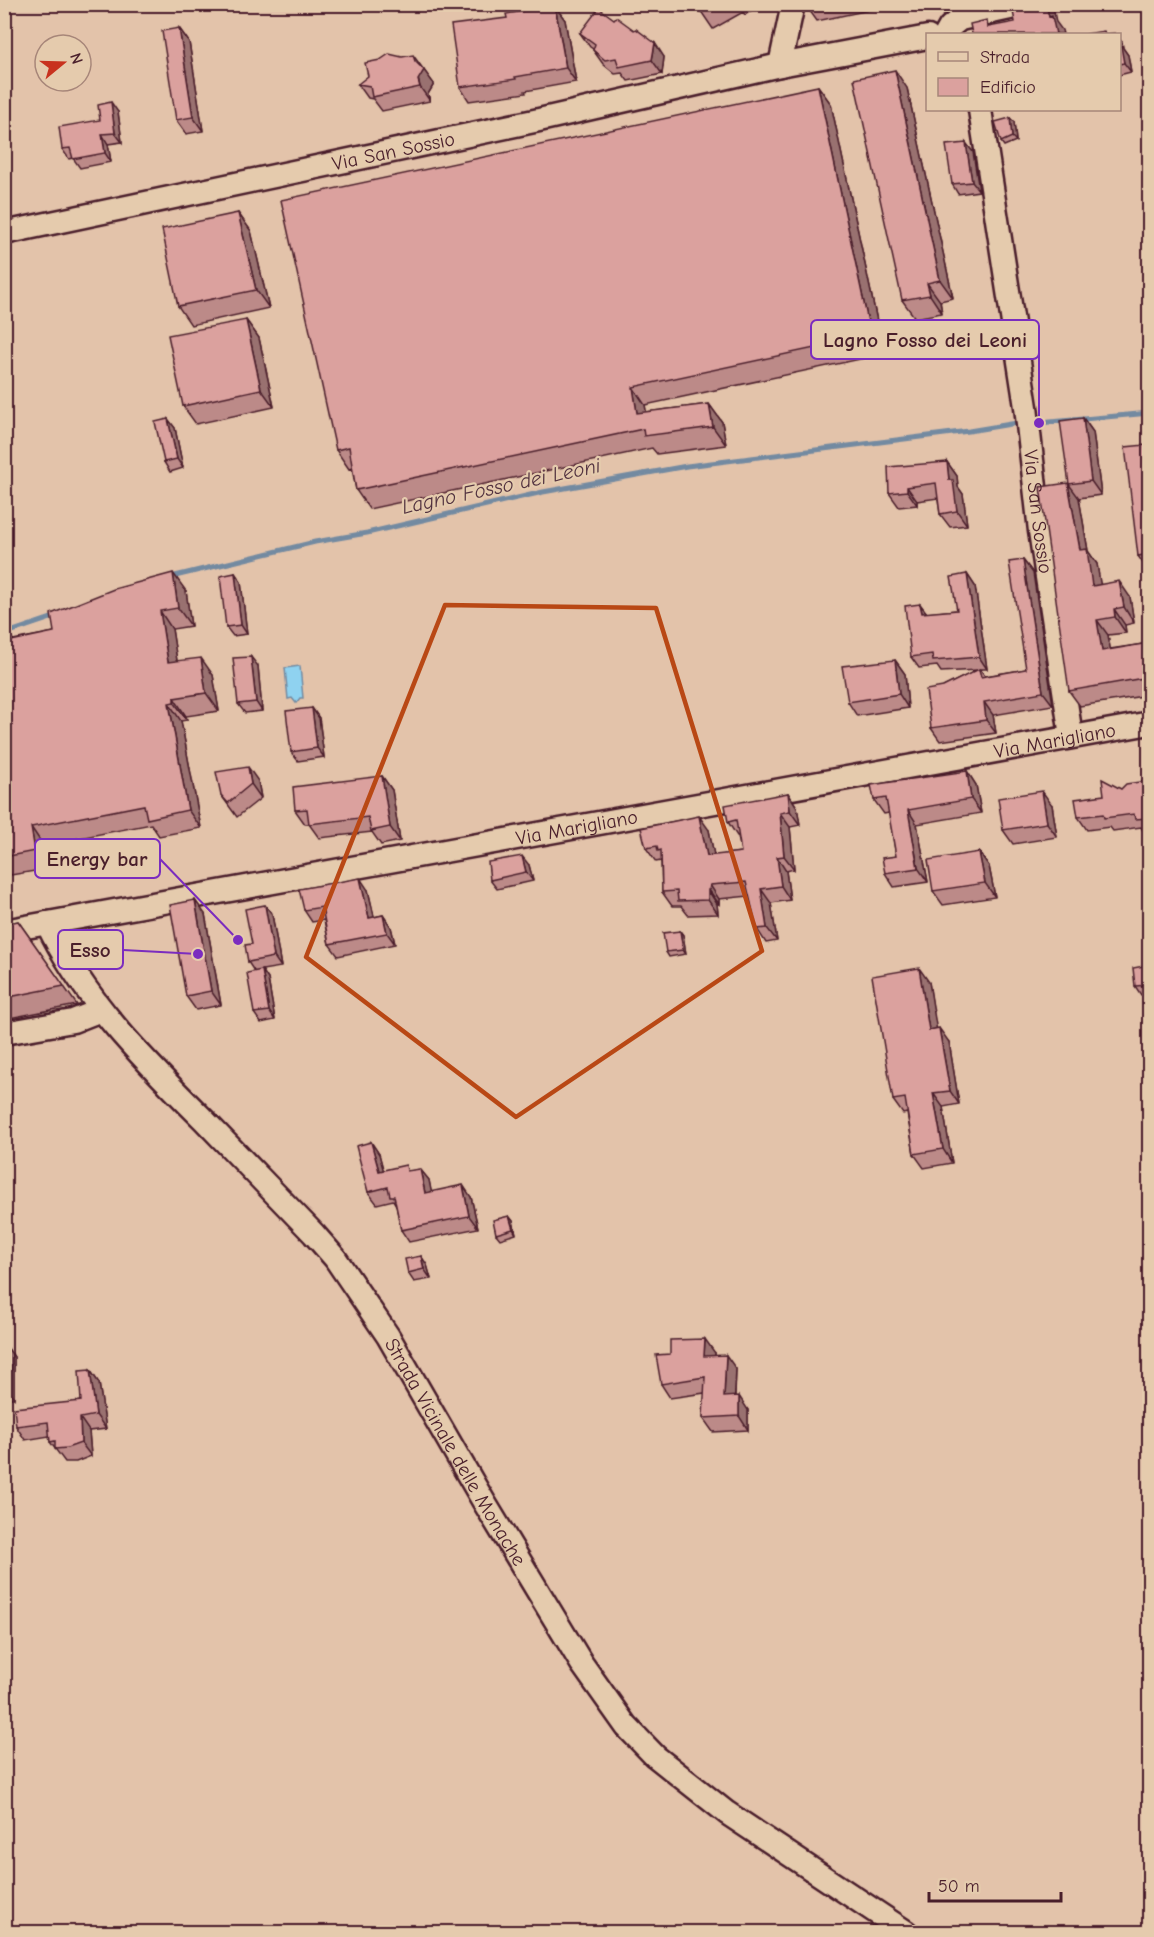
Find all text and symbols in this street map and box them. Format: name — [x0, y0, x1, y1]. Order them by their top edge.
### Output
north arrow — [33, 33, 93, 93]
legend — [926, 33, 1121, 111]
text: Strada — [980, 47, 1030, 68]
text: N — [66, 51, 86, 66]
text: Edificio — [980, 77, 1036, 98]
street label: Via San Sossio — [330, 127, 457, 175]
callout: Lagno Fosso dei Leoni — [811, 320, 1039, 359]
text: Lagno Fosso dei Leoni — [823, 328, 1027, 352]
street label: Via San Sossio — [1019, 449, 1057, 575]
water label: Lagno Fosso dei Leoni — [399, 453, 603, 519]
street label: Via Marigliano — [992, 718, 1118, 763]
street label: Via Marigliano — [514, 805, 640, 850]
callout: Energy bar — [35, 839, 160, 878]
text: Energy bar — [47, 847, 148, 871]
callout: Esso — [58, 930, 123, 969]
text: Esso — [69, 938, 111, 962]
street label: Strada Vicinale delle Monache — [380, 1334, 531, 1570]
scale bar — [929, 1865, 1061, 1903]
text: 50 m — [938, 1876, 980, 1897]

